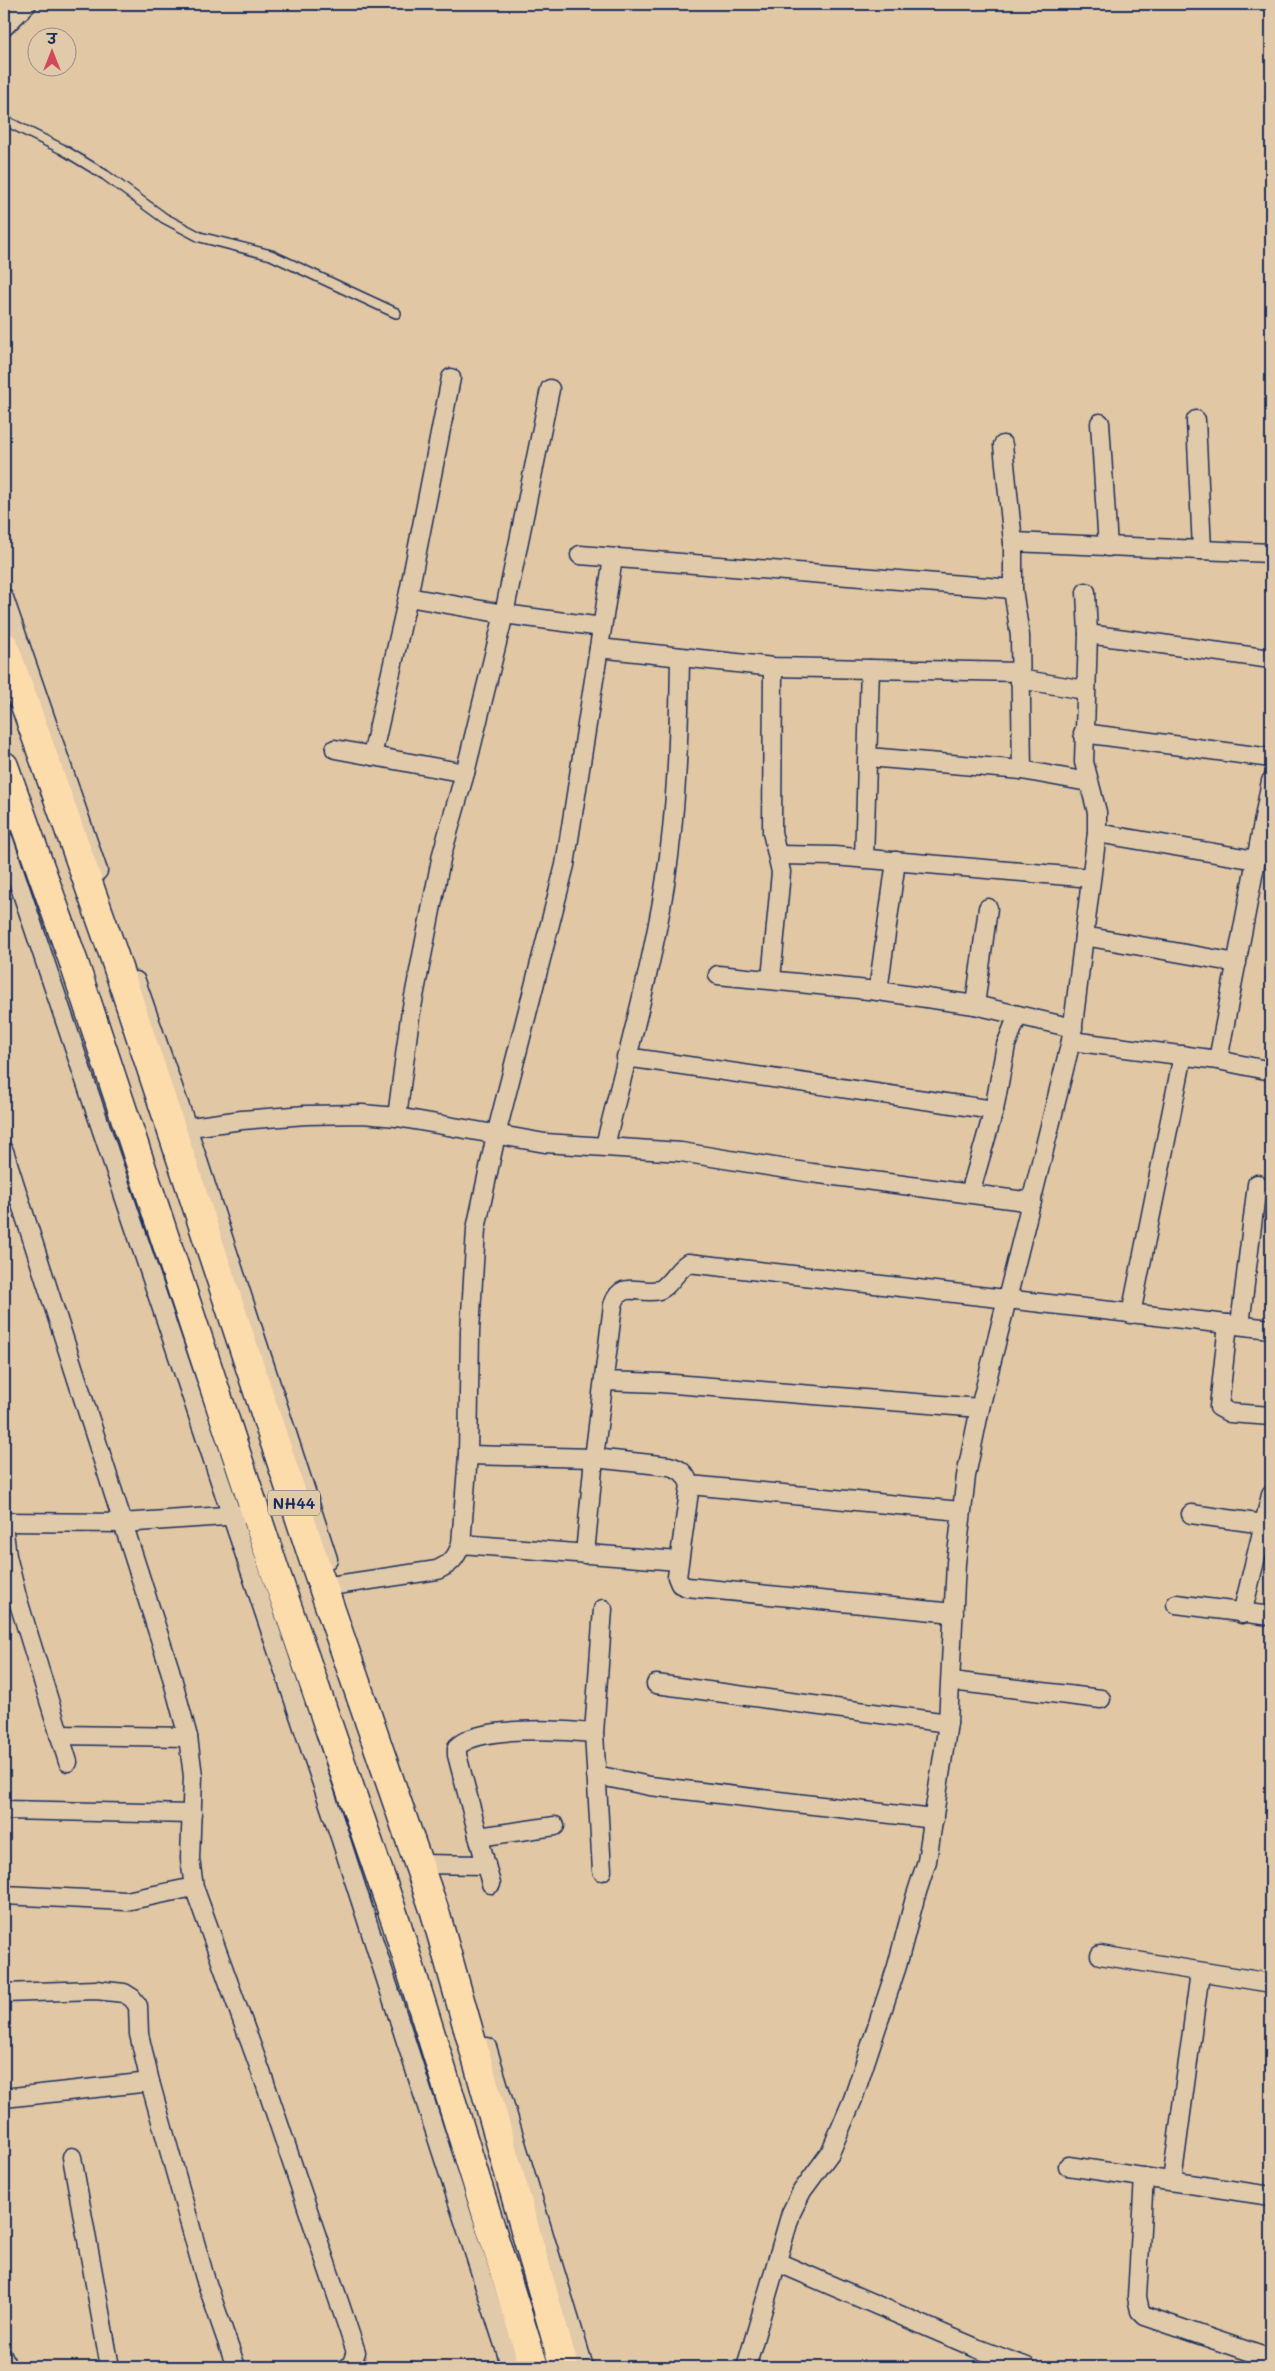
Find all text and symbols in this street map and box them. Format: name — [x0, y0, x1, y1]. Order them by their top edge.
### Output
north arrow — [28, 28, 78, 78]
text: उ — [45, 29, 58, 48]
road number: NH44 — [268, 1490, 320, 1516]

